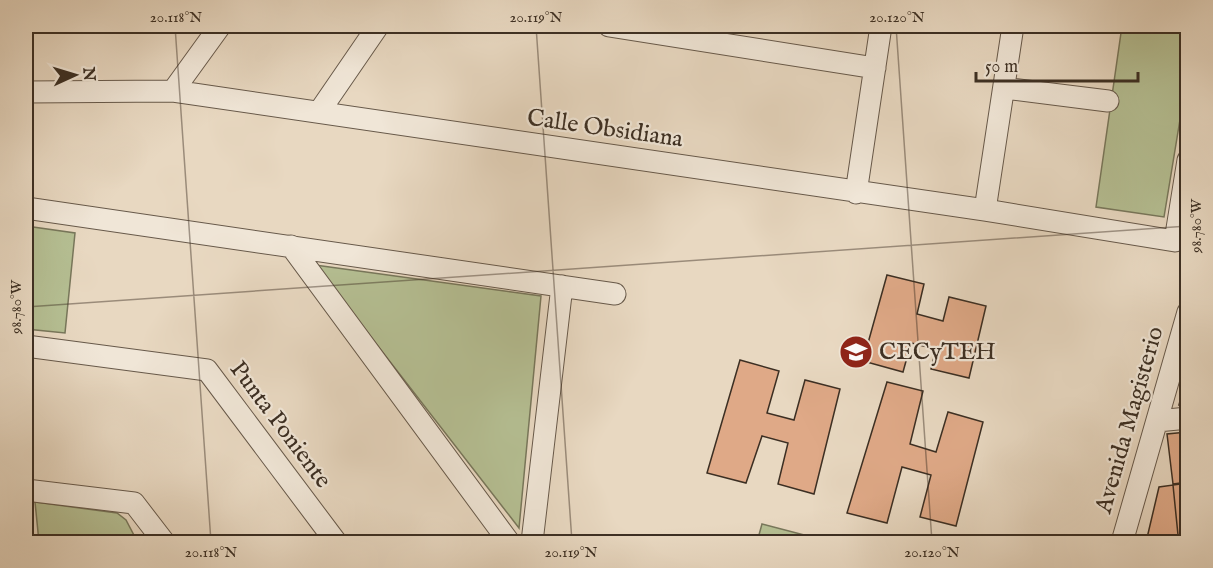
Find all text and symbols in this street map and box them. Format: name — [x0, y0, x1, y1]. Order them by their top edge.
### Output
text: 20.118°N — [150, 8, 202, 27]
text: 20.119°N — [509, 8, 563, 27]
text: 20.120°N — [869, 8, 925, 27]
north arrow — [45, 45, 105, 105]
scale bar — [976, 45, 1138, 83]
text: 50 m — [985, 56, 1018, 79]
text: N — [77, 65, 98, 82]
street label: Calle Obsidiana — [525, 103, 686, 155]
text: 98.780°W — [1187, 198, 1206, 254]
text: 98.780°W — [7, 279, 26, 335]
street label: Avenida Magisterio — [1088, 323, 1171, 518]
school or university icon: CECyTEH — [838, 334, 874, 370]
place label: CECyTEH — [879, 337, 996, 368]
street label: Punta Poniente — [222, 355, 338, 495]
text: 20.118°N — [185, 543, 237, 562]
text: 20.119°N — [544, 543, 598, 562]
text: 20.120°N — [904, 543, 960, 562]

